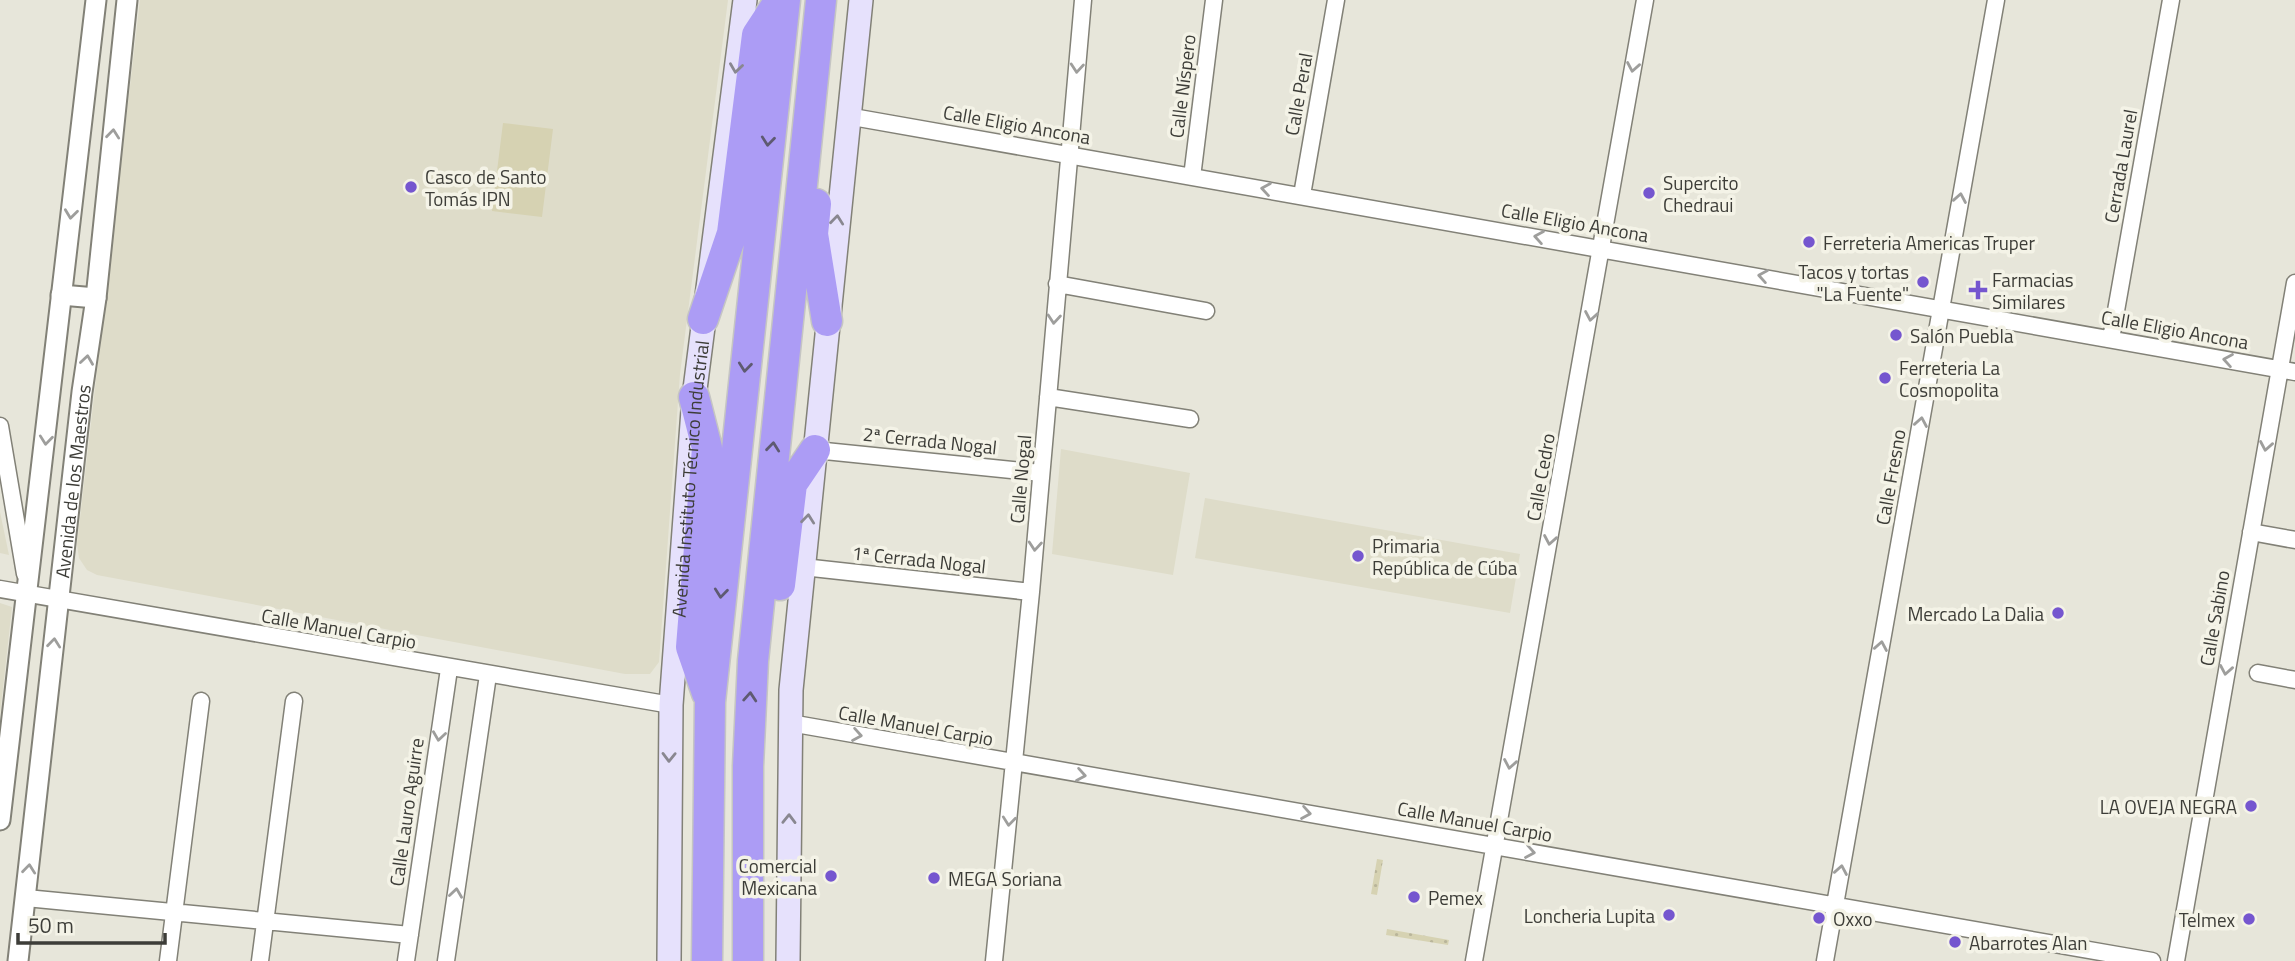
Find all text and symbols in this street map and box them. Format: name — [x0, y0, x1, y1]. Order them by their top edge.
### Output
street label: Calle Níspero — [1161, 32, 1203, 140]
street label: Calle Peral — [1276, 50, 1320, 138]
one-way arrow — [1626, 61, 1641, 73]
one-way arrow — [729, 62, 744, 74]
one-way arrow — [1070, 63, 1085, 74]
street label: Calle Eligio Ancona — [941, 97, 1093, 151]
street label: Cerrada Laurel — [2096, 107, 2144, 225]
one-way arrow — [105, 128, 120, 139]
one-way arrow — [761, 135, 776, 147]
place label: Casco de Santo Tomás IPN — [425, 162, 547, 213]
place label: Supercito Chedraui — [1663, 168, 1739, 219]
marker: Casco de Santo Tomás IPN — [403, 179, 419, 195]
one-way arrow — [1260, 182, 1272, 197]
marker: Supercito Chedraui — [1641, 185, 1657, 201]
one-way arrow — [1952, 192, 1967, 204]
street label: Calle Eligio Ancona — [1499, 195, 1651, 249]
one-way arrow — [63, 208, 78, 220]
one-way arrow — [829, 214, 844, 225]
place label: Ferreteria Americas Truper — [1823, 228, 2035, 257]
one-way arrow — [1533, 230, 1545, 245]
marker: Ferreteria Americas Truper — [1801, 234, 1817, 250]
place label: Tacos y tortas "La Fuente" — [1798, 257, 1909, 308]
place label: Farmacias Similares — [1992, 265, 2074, 316]
one-way arrow — [1757, 270, 1769, 285]
marker: Tacos y tortas "La Fuente" — [1915, 274, 1931, 290]
marker: Farmacias Similares — [1970, 282, 1986, 298]
street label: Calle Eligio Ancona — [2099, 302, 2251, 356]
one-way arrow — [1584, 310, 1599, 322]
one-way arrow — [1047, 314, 1062, 325]
place label: Salón Puebla — [1910, 321, 2014, 350]
marker: Salón Puebla — [1888, 327, 1904, 343]
street label: Avenida Instituto Técnico Industrial — [663, 338, 716, 618]
place label: Ferreteria La Cosmopolita — [1899, 353, 2001, 404]
one-way arrow — [2222, 353, 2234, 368]
one-way arrow — [79, 354, 94, 366]
one-way arrow — [737, 361, 752, 373]
marker: Ferreteria La Cosmopolita — [1877, 370, 1893, 386]
street label: Avenida de los Maestros — [47, 382, 98, 580]
one-way arrow — [1912, 416, 1927, 428]
street label: 2ª Cerrada Nogal — [861, 419, 999, 461]
street label: Calle Fresno — [1867, 427, 1913, 527]
street label: Calle Cedro — [1518, 431, 1562, 523]
street label: Calle Nogal — [1002, 433, 1038, 525]
one-way arrow — [38, 434, 53, 446]
one-way arrow — [2259, 440, 2274, 452]
one-way arrow — [766, 441, 781, 452]
one-way arrow — [800, 513, 815, 524]
place label: Primaria República de Cúba — [1372, 531, 1518, 582]
one-way arrow — [1543, 534, 1558, 545]
street label: 1ª Cerrada Nogal — [850, 538, 988, 580]
one-way arrow — [1028, 540, 1043, 551]
marker: Primaria República de Cúba — [1350, 548, 1366, 564]
street label: Calle Sabino — [2191, 568, 2237, 668]
one-way arrow — [714, 588, 729, 599]
place label: Mercado La Dalia — [1907, 599, 2044, 628]
street label: Calle Manuel Carpio — [259, 600, 419, 656]
marker: Mercado La Dalia — [2050, 605, 2066, 621]
one-way arrow — [46, 637, 61, 649]
one-way arrow — [1873, 640, 1888, 652]
one-way arrow — [2219, 664, 2234, 676]
one-way arrow — [743, 692, 758, 703]
street label: Calle Manuel Carpio — [836, 697, 996, 753]
one-way arrow — [851, 727, 863, 742]
one-way arrow — [432, 731, 447, 742]
street label: Calle Lauro Aguirre — [381, 736, 431, 888]
one-way arrow — [661, 752, 677, 763]
one-way arrow — [1503, 758, 1518, 769]
one-way arrow — [1076, 767, 1087, 782]
place label: LA OVEJA NEGRA — [2100, 792, 2237, 821]
street label: Calle Manuel Carpio — [1395, 793, 1555, 849]
marker: LA OVEJA NEGRA — [2243, 798, 2259, 814]
one-way arrow — [1300, 805, 1312, 820]
one-way arrow — [782, 814, 797, 825]
one-way arrow — [1002, 816, 1017, 827]
one-way arrow — [1524, 844, 1536, 859]
place label: Comercial Mexicana — [739, 851, 817, 902]
one-way arrow — [21, 863, 36, 874]
place label: MEGA Soriana — [948, 864, 1062, 893]
one-way arrow — [1833, 864, 1848, 876]
marker: Comercial Mexicana — [823, 868, 839, 884]
marker: MEGA Soriana — [926, 870, 942, 886]
place label: Pemex — [1428, 883, 1483, 912]
one-way arrow — [448, 888, 463, 899]
marker: Pemex — [1406, 889, 1422, 905]
place label: Loncheria Lupita — [1524, 901, 1655, 930]
scale bar — [18, 902, 164, 946]
place label: Oxxo — [1833, 904, 1873, 933]
place label: Telmex — [2179, 905, 2235, 934]
marker: Loncheria Lupita — [1661, 907, 1677, 923]
text: 50 m — [28, 909, 74, 941]
marker: Oxxo — [1811, 910, 1827, 926]
marker: Telmex — [2241, 911, 2257, 927]
place label: Abarrotes Alan — [1969, 928, 2087, 957]
marker: Abarrotes Alan — [1947, 934, 1963, 950]

